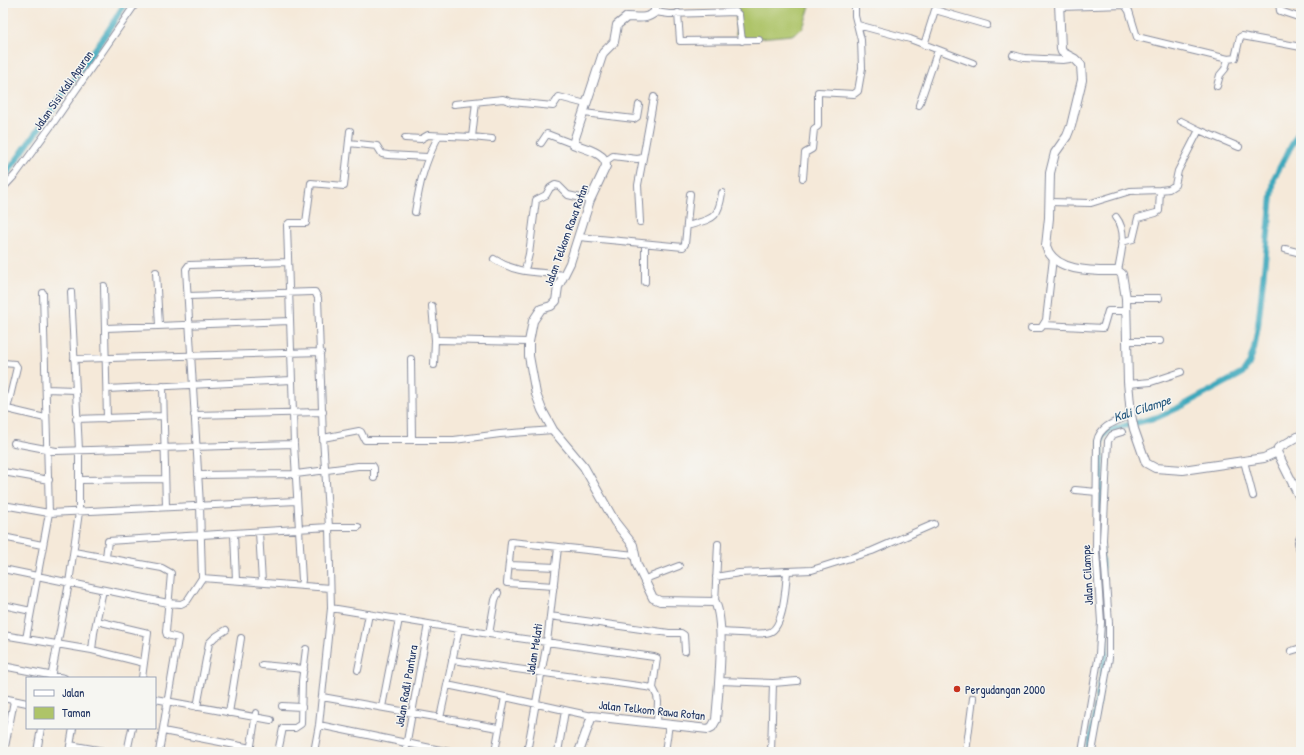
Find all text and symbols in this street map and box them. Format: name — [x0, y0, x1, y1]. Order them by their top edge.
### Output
street label: Jalan Sisi Kali Apuran — [29, 47, 97, 133]
street label: Jalan Telkom Rawa Rotan — [540, 182, 592, 288]
water label: Kali Cilampe — [1111, 390, 1174, 427]
street label: Jalan Cilampe — [1077, 544, 1097, 606]
street label: Jalan Melati — [522, 622, 546, 676]
street label: Jalan Radli Pantura — [390, 643, 422, 728]
legend — [26, 677, 156, 729]
place label: Pergudangan 2000 — [965, 681, 1045, 698]
text: Jalan — [62, 684, 84, 701]
marker: Pergudangan 2000 — [952, 684, 962, 694]
street label: Jalan Telkom Rawa Rotan — [598, 696, 706, 724]
text: Taman — [62, 704, 91, 721]

